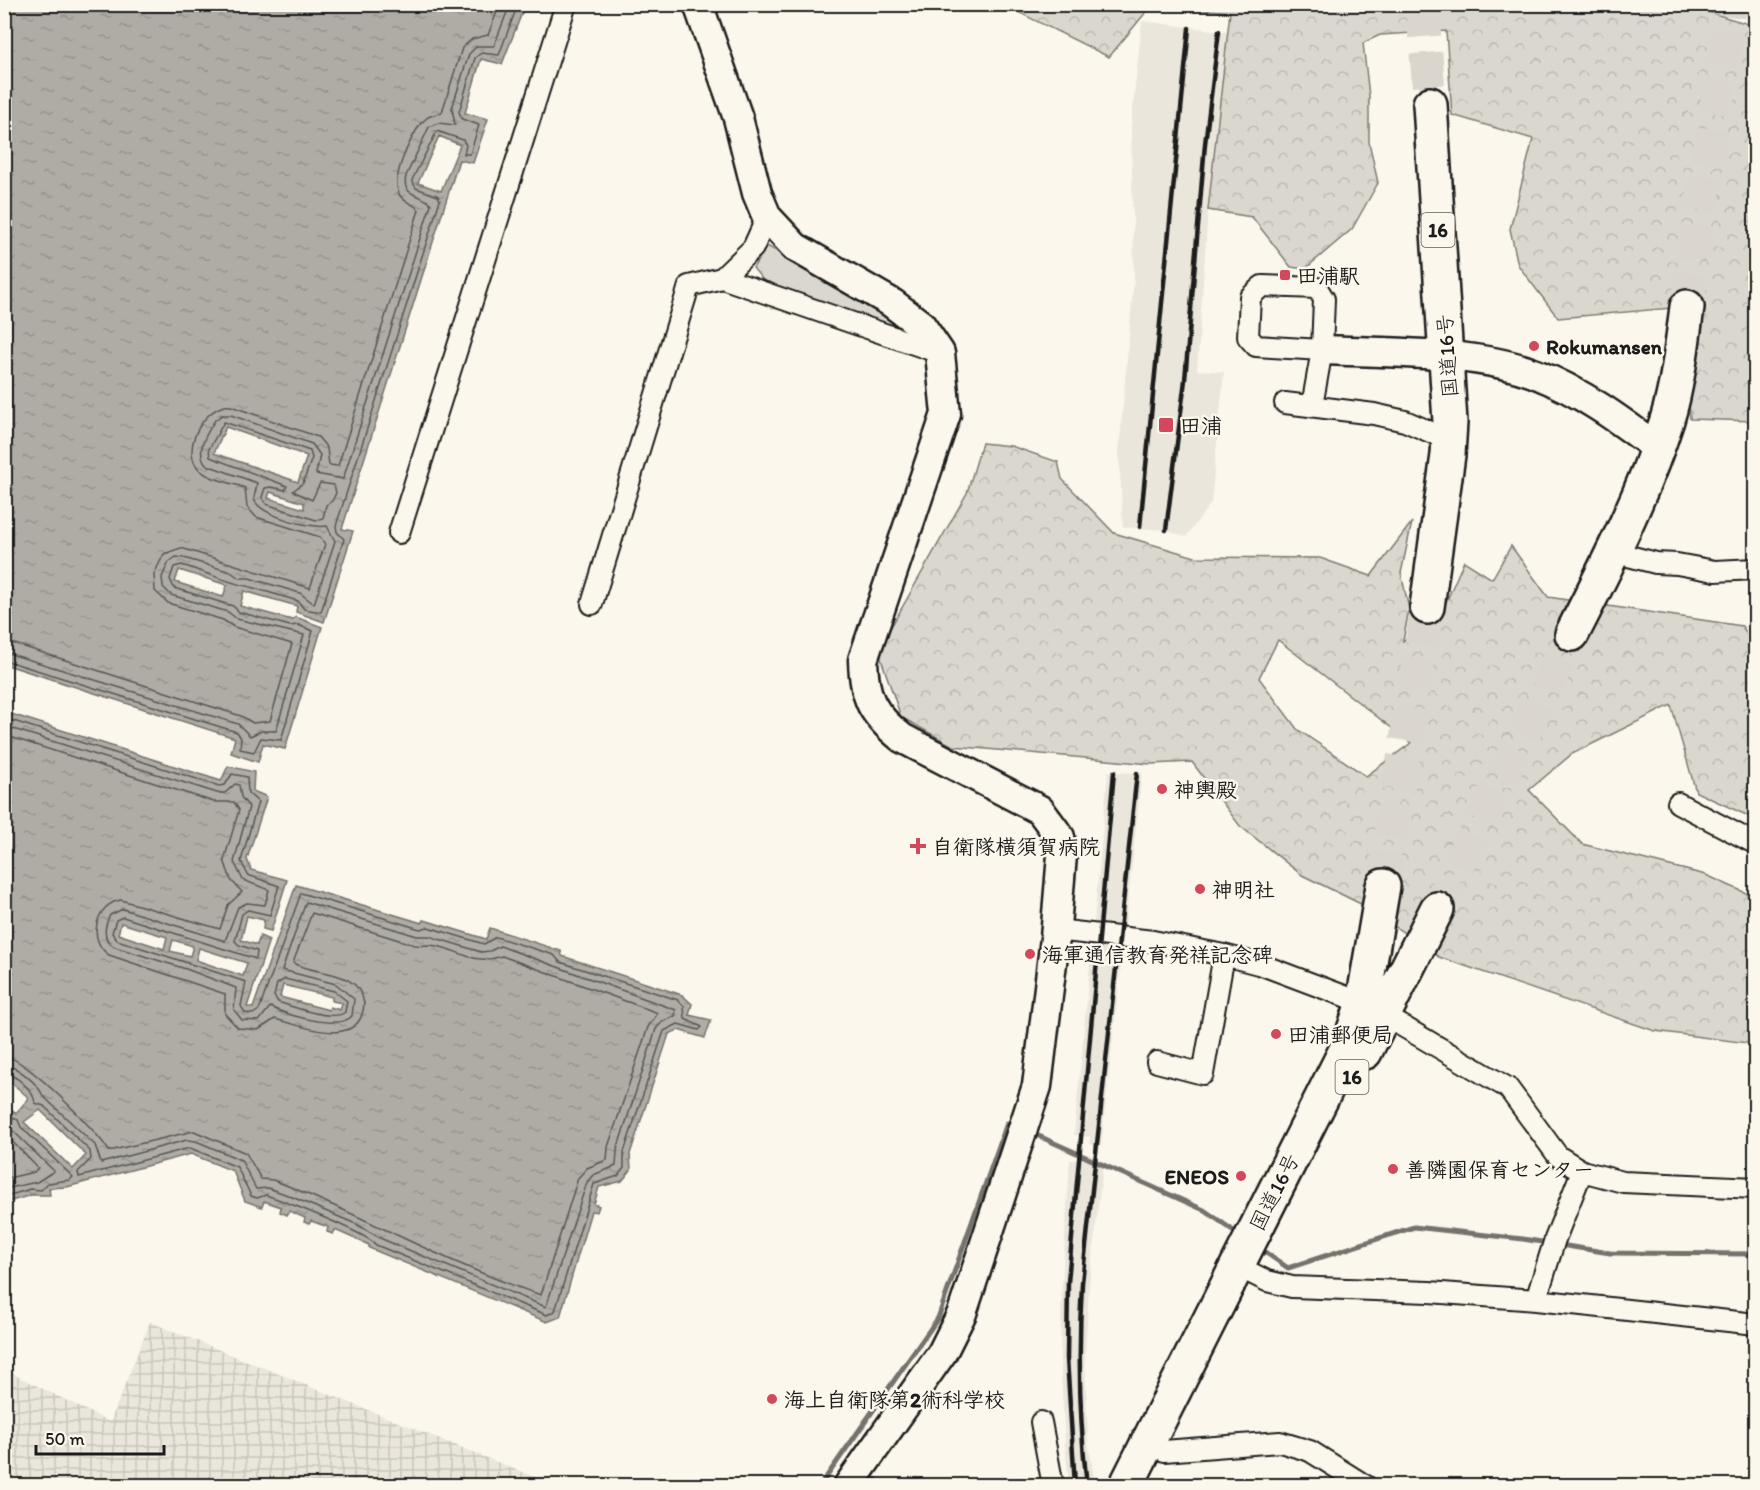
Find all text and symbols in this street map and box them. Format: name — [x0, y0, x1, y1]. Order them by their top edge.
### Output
road number: 16 — [1422, 213, 1454, 247]
place label: 田浦駅 — [1297, 263, 1360, 288]
marker: 田浦駅 — [1278, 268, 1292, 282]
street label: 国道16号 — [1432, 313, 1462, 399]
place label: Rokumansen — [1546, 334, 1663, 359]
marker: Rokumansen — [1527, 339, 1541, 353]
place label: 田浦 — [1180, 413, 1222, 438]
marker: 田浦 — [1157, 416, 1175, 434]
place label: 神輿殿 — [1174, 777, 1237, 802]
marker: 神輿殿 — [1155, 782, 1169, 796]
place label: 自衛隊横須賀病院 — [932, 834, 1100, 859]
marker: 自衛隊横須賀病院 — [909, 837, 927, 855]
place label: 神明社 — [1212, 877, 1275, 902]
marker: 神明社 — [1193, 882, 1207, 896]
place label: 海軍通信教育発祥記念碑 — [1042, 942, 1273, 967]
marker: 海軍通信教育発祥記念碑 — [1023, 947, 1037, 961]
place label: 田浦郵便局 — [1288, 1022, 1393, 1047]
marker: 田浦郵便局 — [1269, 1027, 1283, 1041]
road number: 16 — [1336, 1060, 1368, 1094]
street label: 国道16号 — [1244, 1149, 1304, 1235]
place label: 善隣園保育センター — [1405, 1157, 1594, 1182]
marker: 善隣園保育センター — [1386, 1162, 1400, 1176]
place label: ENEOS — [1165, 1164, 1229, 1189]
marker: ENEOS — [1234, 1169, 1248, 1183]
place label: 海上自衛隊第2術科学校 — [784, 1387, 1005, 1412]
marker: 海上自衛隊第2術科学校 — [765, 1392, 779, 1406]
scale bar — [36, 1418, 164, 1456]
text: 50 m — [45, 1428, 85, 1450]

